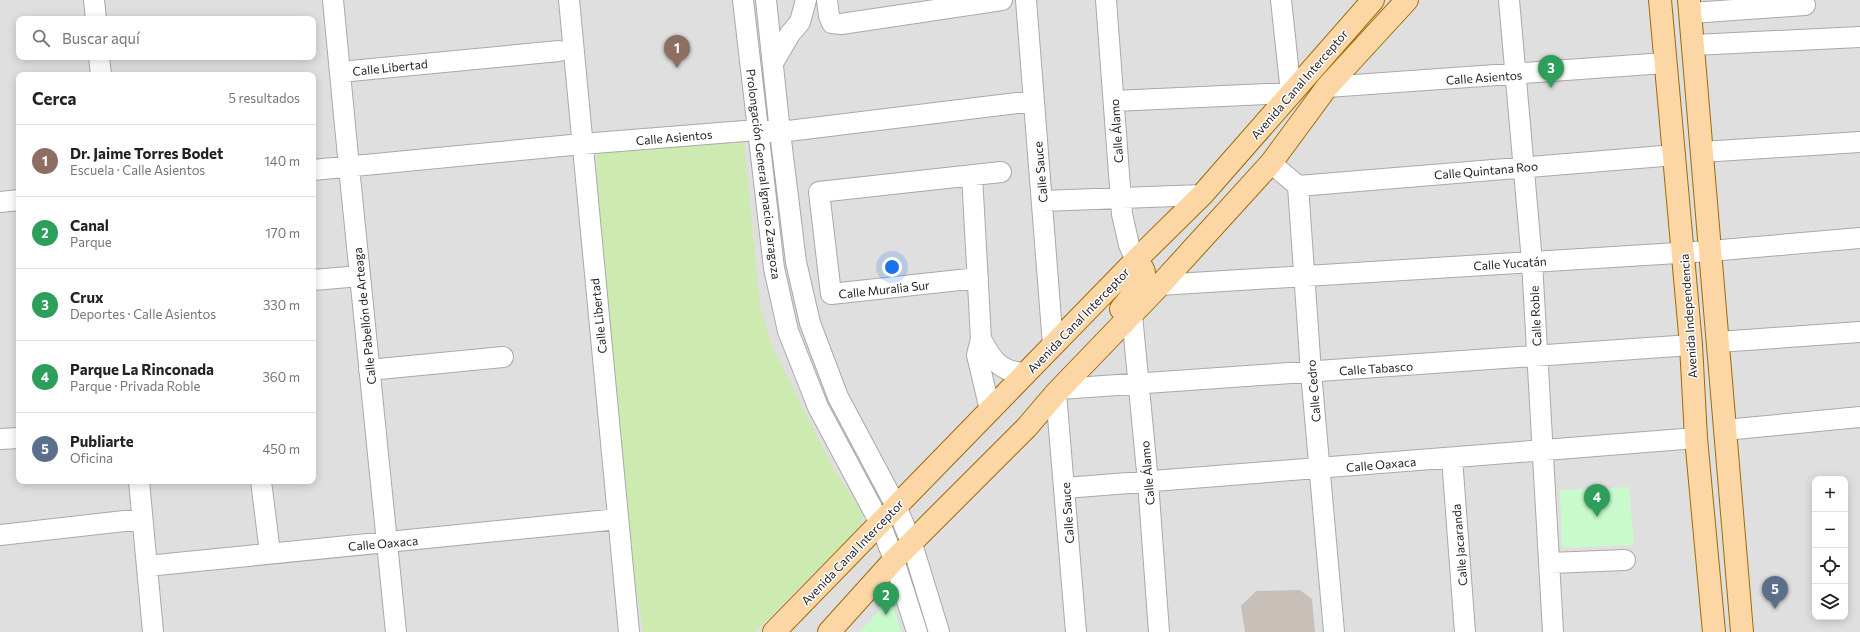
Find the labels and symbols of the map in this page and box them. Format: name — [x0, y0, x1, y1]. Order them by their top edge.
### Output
street label: Avenida Canal Interceptor — [1248, 26, 1351, 142]
pin: 1 — [664, 35, 690, 68]
pin: 3 — [1538, 55, 1564, 88]
street label: Calle Libertad — [352, 56, 428, 78]
street label: Calle Asientos — [1445, 67, 1523, 87]
street label: Prolongación General Ignacio Zaragoza — [744, 68, 784, 280]
street label: Calle Álamo — [1107, 98, 1125, 164]
street label: Calle Asientos — [635, 127, 713, 147]
street label: Calle Sauce — [1030, 141, 1050, 203]
street label: Calle Quintana Roo — [1433, 158, 1539, 182]
street label: Calle Pabellón de Arteaga — [350, 247, 378, 385]
street label: Calle Yucatán — [1473, 253, 1547, 273]
street label: Avenida Independencia — [1677, 253, 1699, 379]
your location — [882, 257, 902, 277]
street label: Avenida Canal Interceptor — [1024, 264, 1132, 375]
street label: Calle Muralia Sur — [838, 277, 930, 301]
street label: Calle Libertad — [587, 278, 609, 354]
street label: Calle Roble — [1526, 285, 1544, 347]
street label: Calle Tabasco — [1339, 358, 1413, 378]
street label: Calle Cedro — [1303, 359, 1323, 423]
street label: Calle Álamo — [1137, 440, 1157, 506]
street label: Calle Oaxaca — [1345, 454, 1417, 474]
street label: Calle Sauce — [1058, 482, 1076, 544]
pin: 4 — [1584, 484, 1610, 517]
street label: Avenida Canal Interceptor — [798, 496, 906, 607]
street label: Calle Jacaranda — [1448, 503, 1471, 587]
street label: Calle Oaxaca — [347, 533, 419, 553]
pin: 5 — [1762, 576, 1788, 609]
pin: 2 — [873, 582, 899, 615]

